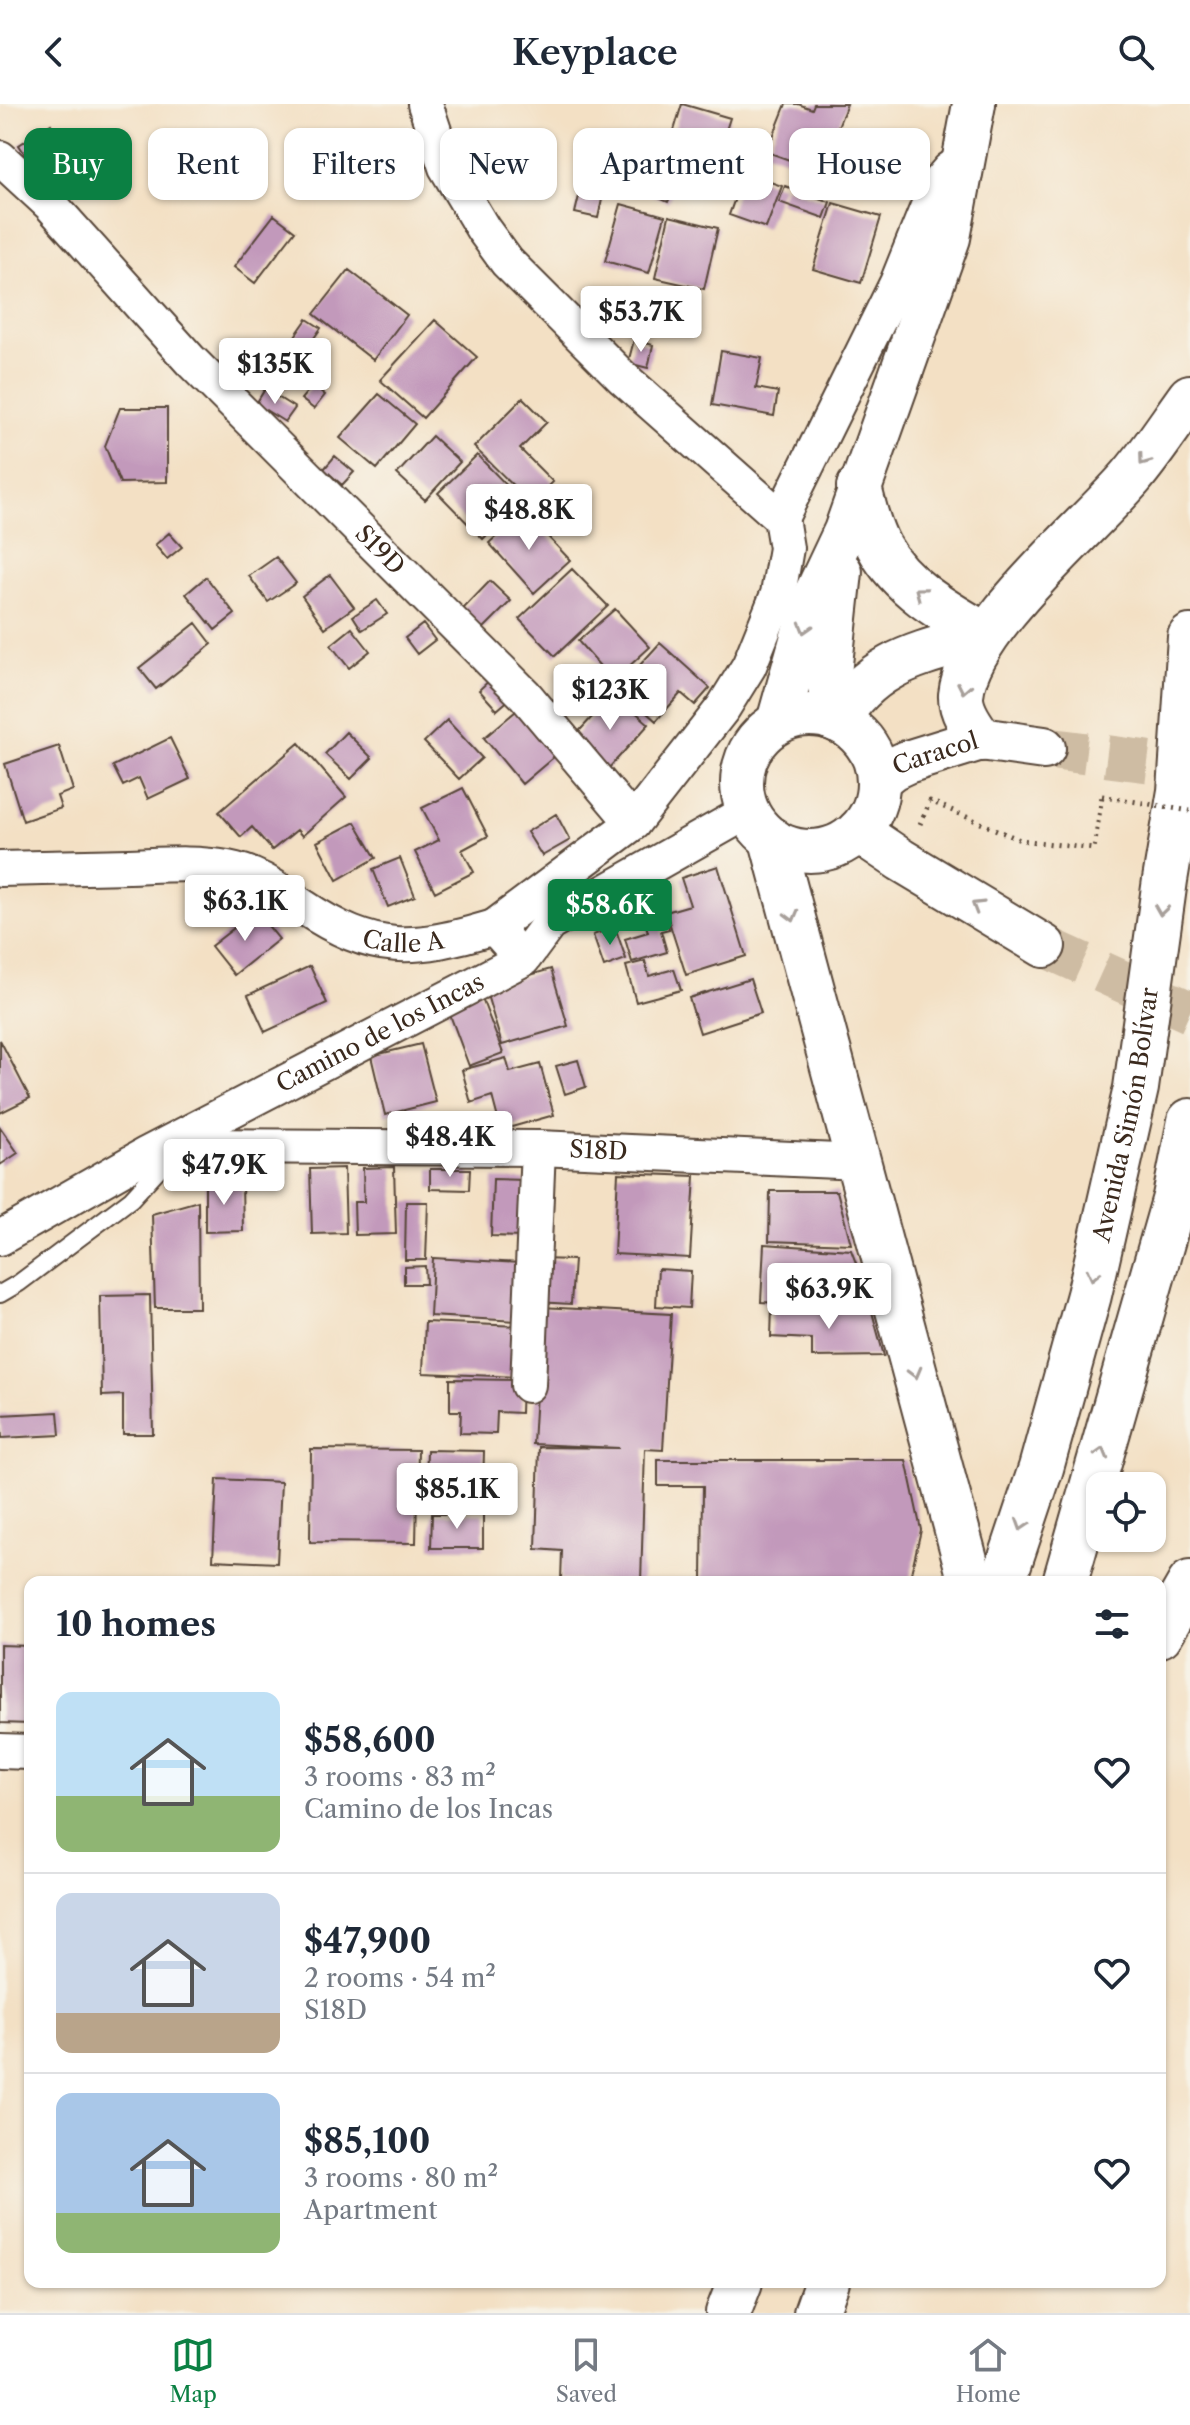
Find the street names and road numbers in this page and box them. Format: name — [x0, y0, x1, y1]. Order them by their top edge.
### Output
street label: S19D — [349, 519, 411, 580]
street label: Caracol — [887, 726, 982, 781]
street label: Calle A — [359, 923, 447, 958]
street label: Camino de los Incas — [271, 967, 489, 1098]
street label: Avenida Simón Bolívar — [1086, 985, 1164, 1246]
street label: S18D — [569, 1134, 628, 1166]

